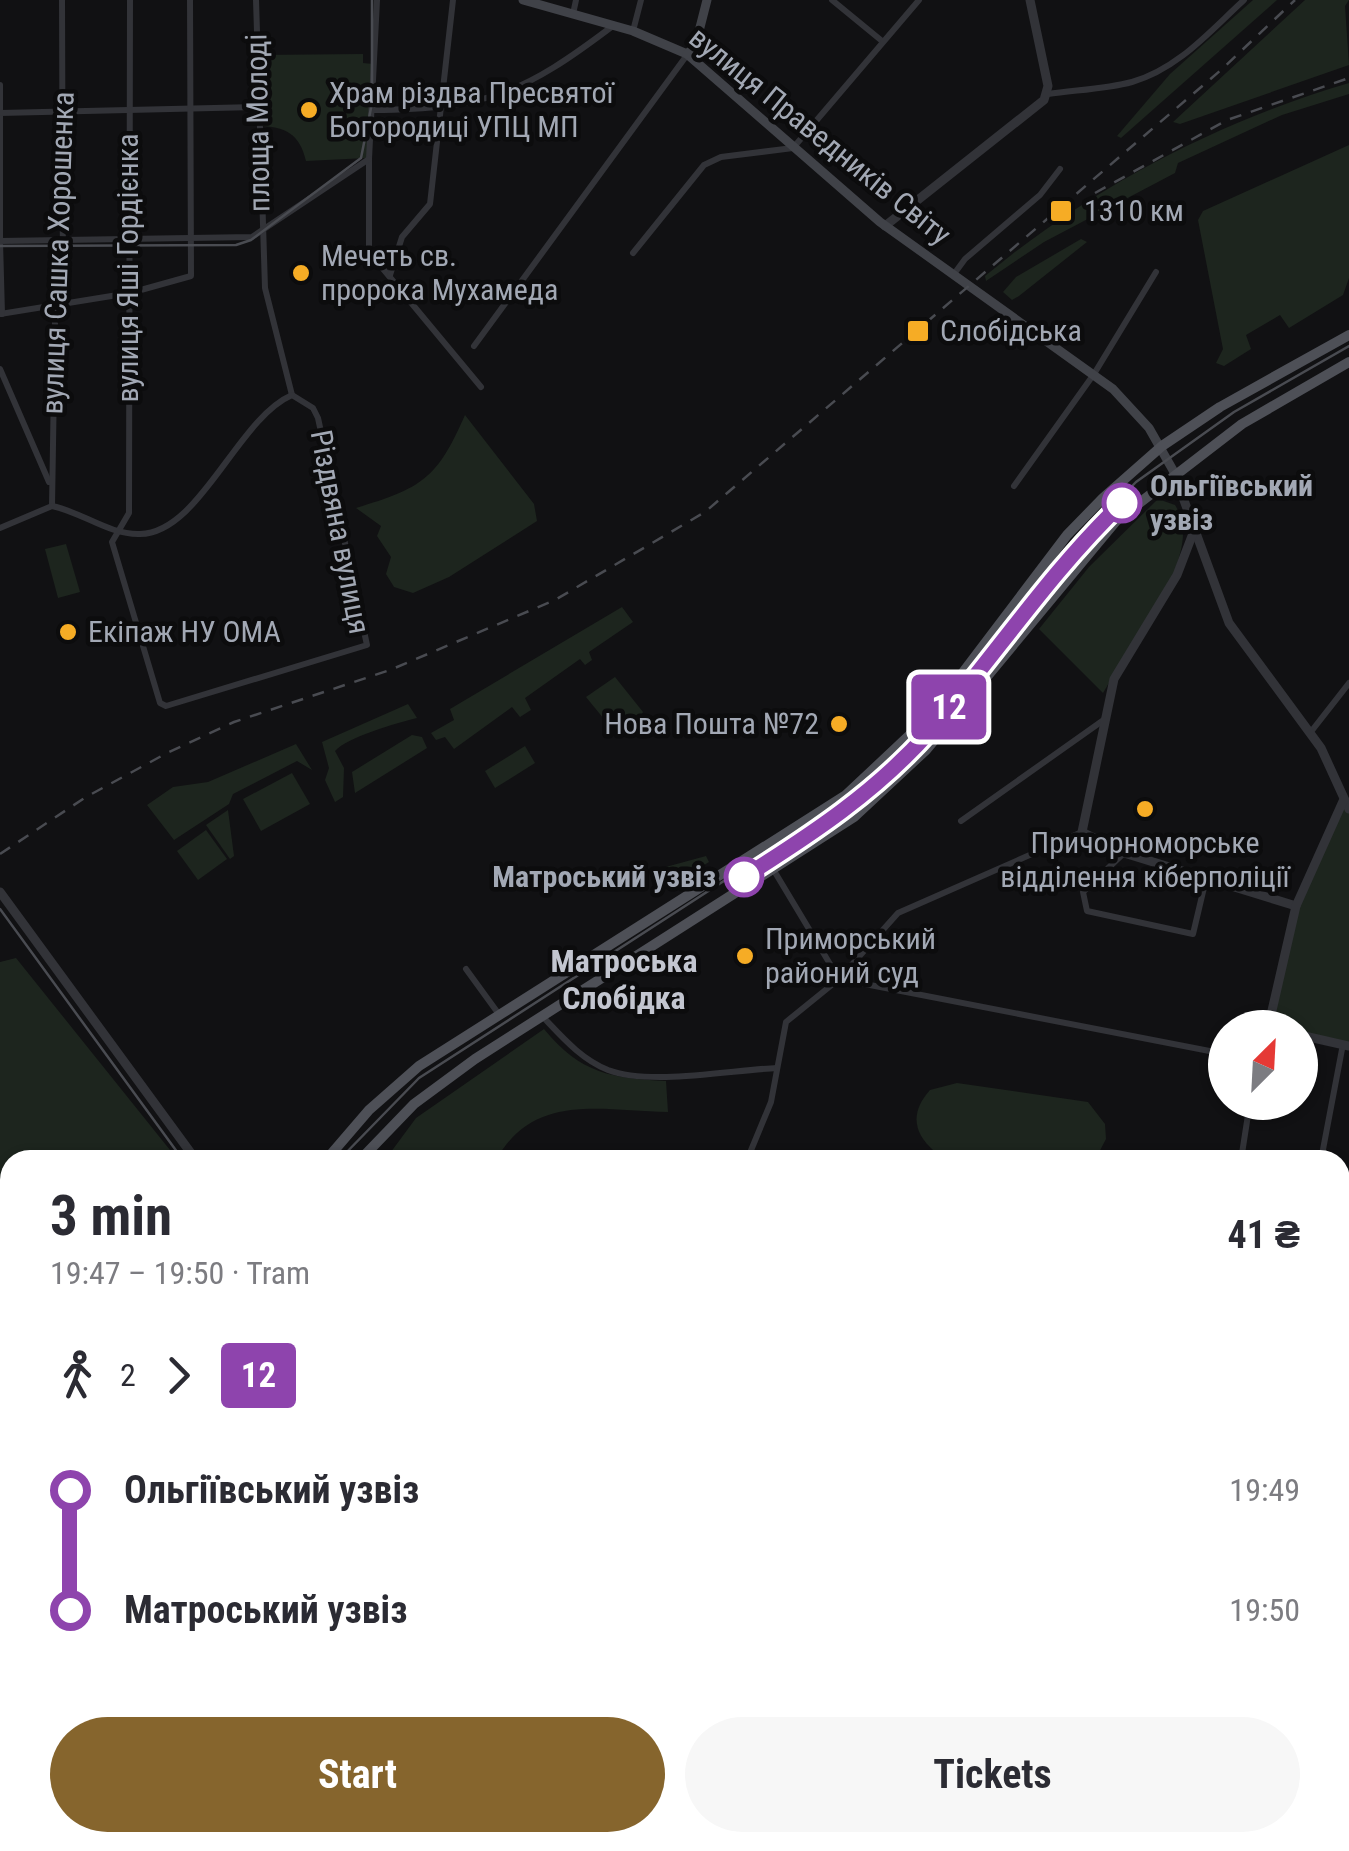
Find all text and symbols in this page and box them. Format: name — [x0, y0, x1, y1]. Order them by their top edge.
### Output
street label: вулиця Праведників Світу — [683, 19, 958, 252]
street label: площа Молоді — [238, 34, 277, 212]
place label: Храм різдва Пресвятої Богородиці УПЦ МП — [329, 75, 616, 144]
street label: вулиця Сашка Хорошенка — [34, 91, 81, 415]
marker: Храм різдва Пресвятої Богородиці УПЦ МП — [298, 99, 320, 121]
street label: вулиця Яші Гордієнка — [110, 133, 145, 403]
place label: 1310 км — [1084, 193, 1184, 228]
marker: 1310 км — [1048, 198, 1074, 224]
place label: Мечеть св. пророка Мухамеда — [321, 238, 558, 307]
marker: Мечеть св. пророка Мухамеда — [290, 262, 312, 284]
place label: Слобідська — [940, 313, 1082, 348]
marker: Слобідська — [905, 318, 931, 344]
street label: Різдвяна вулиця — [304, 427, 377, 637]
place label: Ольгіївський узвіз — [1150, 468, 1313, 537]
marker: Ольгіївський узвіз — [1103, 484, 1141, 522]
place label: Екіпаж НУ ОМА — [88, 614, 281, 649]
marker: Екіпаж НУ ОМА — [57, 621, 79, 643]
line badge: 12 — [904, 674, 994, 740]
text: 12 — [931, 687, 967, 728]
place label: Нова Пошта №72 — [604, 706, 819, 741]
marker: Нова Пошта №72 — [828, 713, 850, 735]
marker: Причорноморське відділення кіберполіції — [1134, 798, 1156, 820]
place label: Причорноморське відділення кіберполіції — [1000, 825, 1292, 894]
marker: Матроський узвіз — [725, 858, 763, 896]
place label: Матроський узвіз — [492, 859, 716, 894]
place label: Приморський районий суд — [765, 921, 936, 990]
district label: Матроська Слобідка — [550, 942, 698, 1017]
marker: Приморський районий суд — [734, 945, 756, 967]
north arrow — [1208, 1010, 1318, 1120]
map controls — [1208, 1010, 1318, 1120]
text: 3 min — [50, 1184, 172, 1248]
text: 41 ₴ — [1227, 1213, 1300, 1257]
text: 19:47 – 19:50 · Tram — [50, 1254, 310, 1292]
icon: walk — [50, 1348, 105, 1403]
icon: forward — [151, 1348, 206, 1403]
text: 12 — [241, 1355, 276, 1396]
text: 2 — [120, 1356, 136, 1394]
text: Ольгіївський узвіз — [124, 1468, 419, 1512]
text: 19:49 — [1229, 1471, 1300, 1509]
text: Матроський узвіз — [124, 1588, 407, 1632]
text: 19:50 — [1229, 1591, 1300, 1629]
button: Start — [50, 1717, 665, 1832]
button: Tickets — [685, 1717, 1300, 1832]

